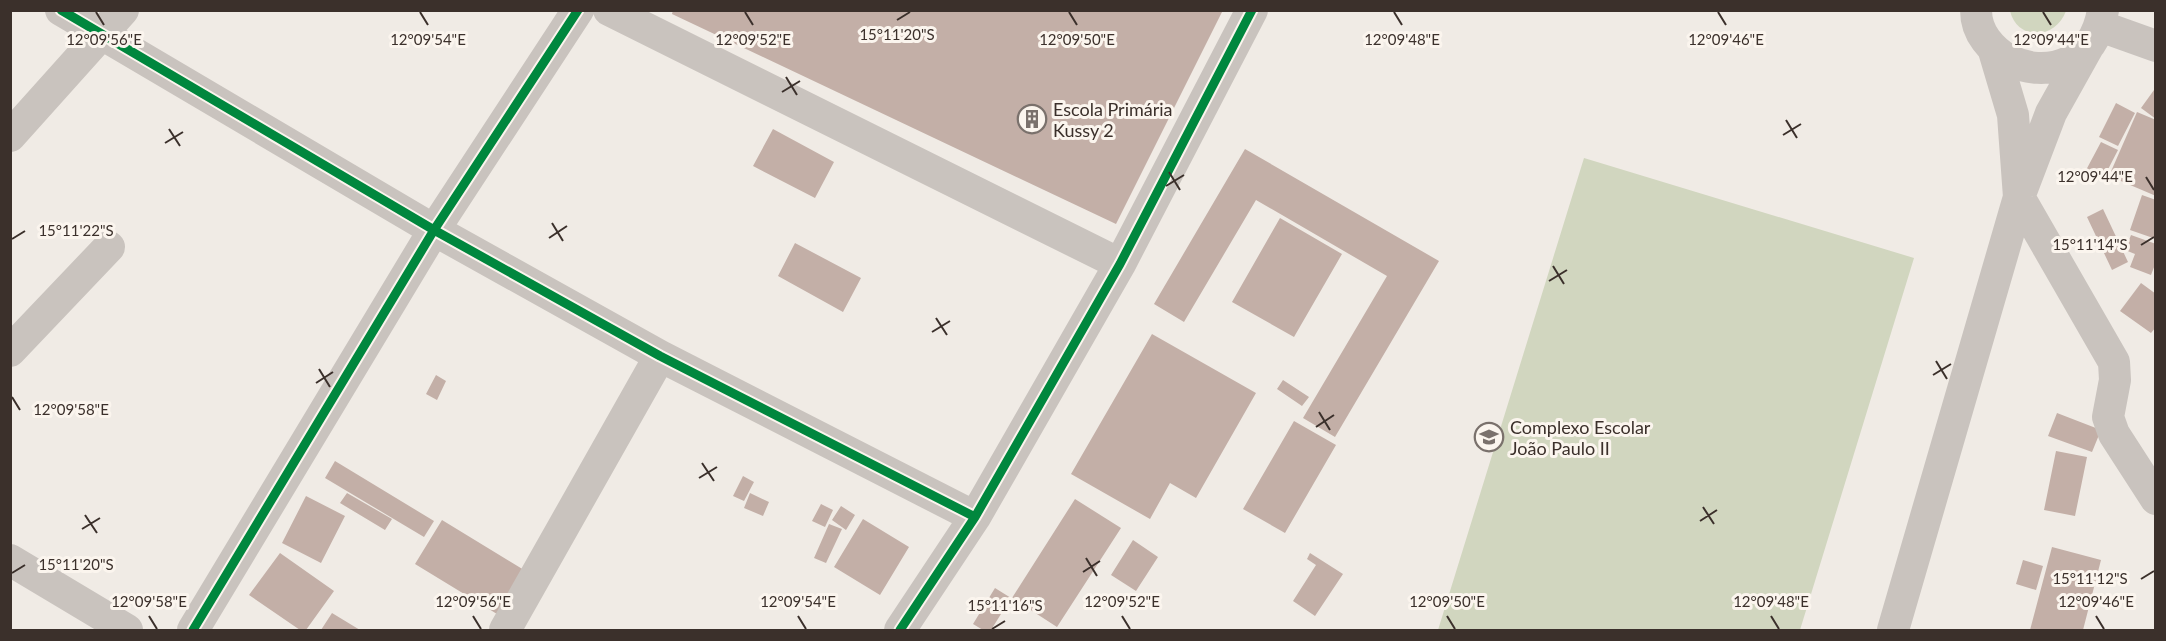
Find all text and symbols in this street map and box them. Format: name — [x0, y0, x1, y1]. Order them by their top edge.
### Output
text: 15°11'20"S — [859, 25, 935, 43]
text: 12°09'56"E — [66, 30, 142, 48]
text: 12°09'54"E — [390, 30, 466, 48]
text: 12°09'52"E — [715, 30, 791, 48]
text: 12°09'50"E — [1039, 30, 1115, 48]
text: 12°09'48"E — [1364, 30, 1440, 48]
text: 12°09'46"E — [1688, 30, 1764, 48]
text: 12°09'44"E — [2013, 30, 2089, 48]
place label: Escola Primária Kussy 2 — [1053, 98, 1173, 141]
building icon: Escola Primária Kussy 2 — [1016, 103, 1048, 135]
text: 12°09'44"E — [2057, 167, 2133, 185]
text: 15°11'22"S — [38, 221, 114, 239]
text: 15°11'14"S — [2052, 235, 2128, 253]
text: 12°09'58"E — [33, 400, 109, 418]
place label: Complexo Escolar João Paulo II — [1510, 416, 1651, 459]
school or university icon: Complexo Escolar João Paulo II — [1473, 421, 1505, 453]
text: 15°11'20"S — [38, 555, 114, 573]
text: 15°11'12"S — [2052, 569, 2128, 587]
text: 12°09'58"E — [111, 592, 187, 610]
text: 12°09'56"E — [435, 592, 511, 610]
text: 12°09'54"E — [760, 592, 836, 610]
text: 12°09'52"E — [1084, 592, 1160, 610]
text: 12°09'50"E — [1409, 592, 1485, 610]
text: 12°09'48"E — [1733, 592, 1809, 610]
text: 12°09'46"E — [2058, 592, 2134, 610]
text: 15°11'16"S — [967, 596, 1043, 614]

